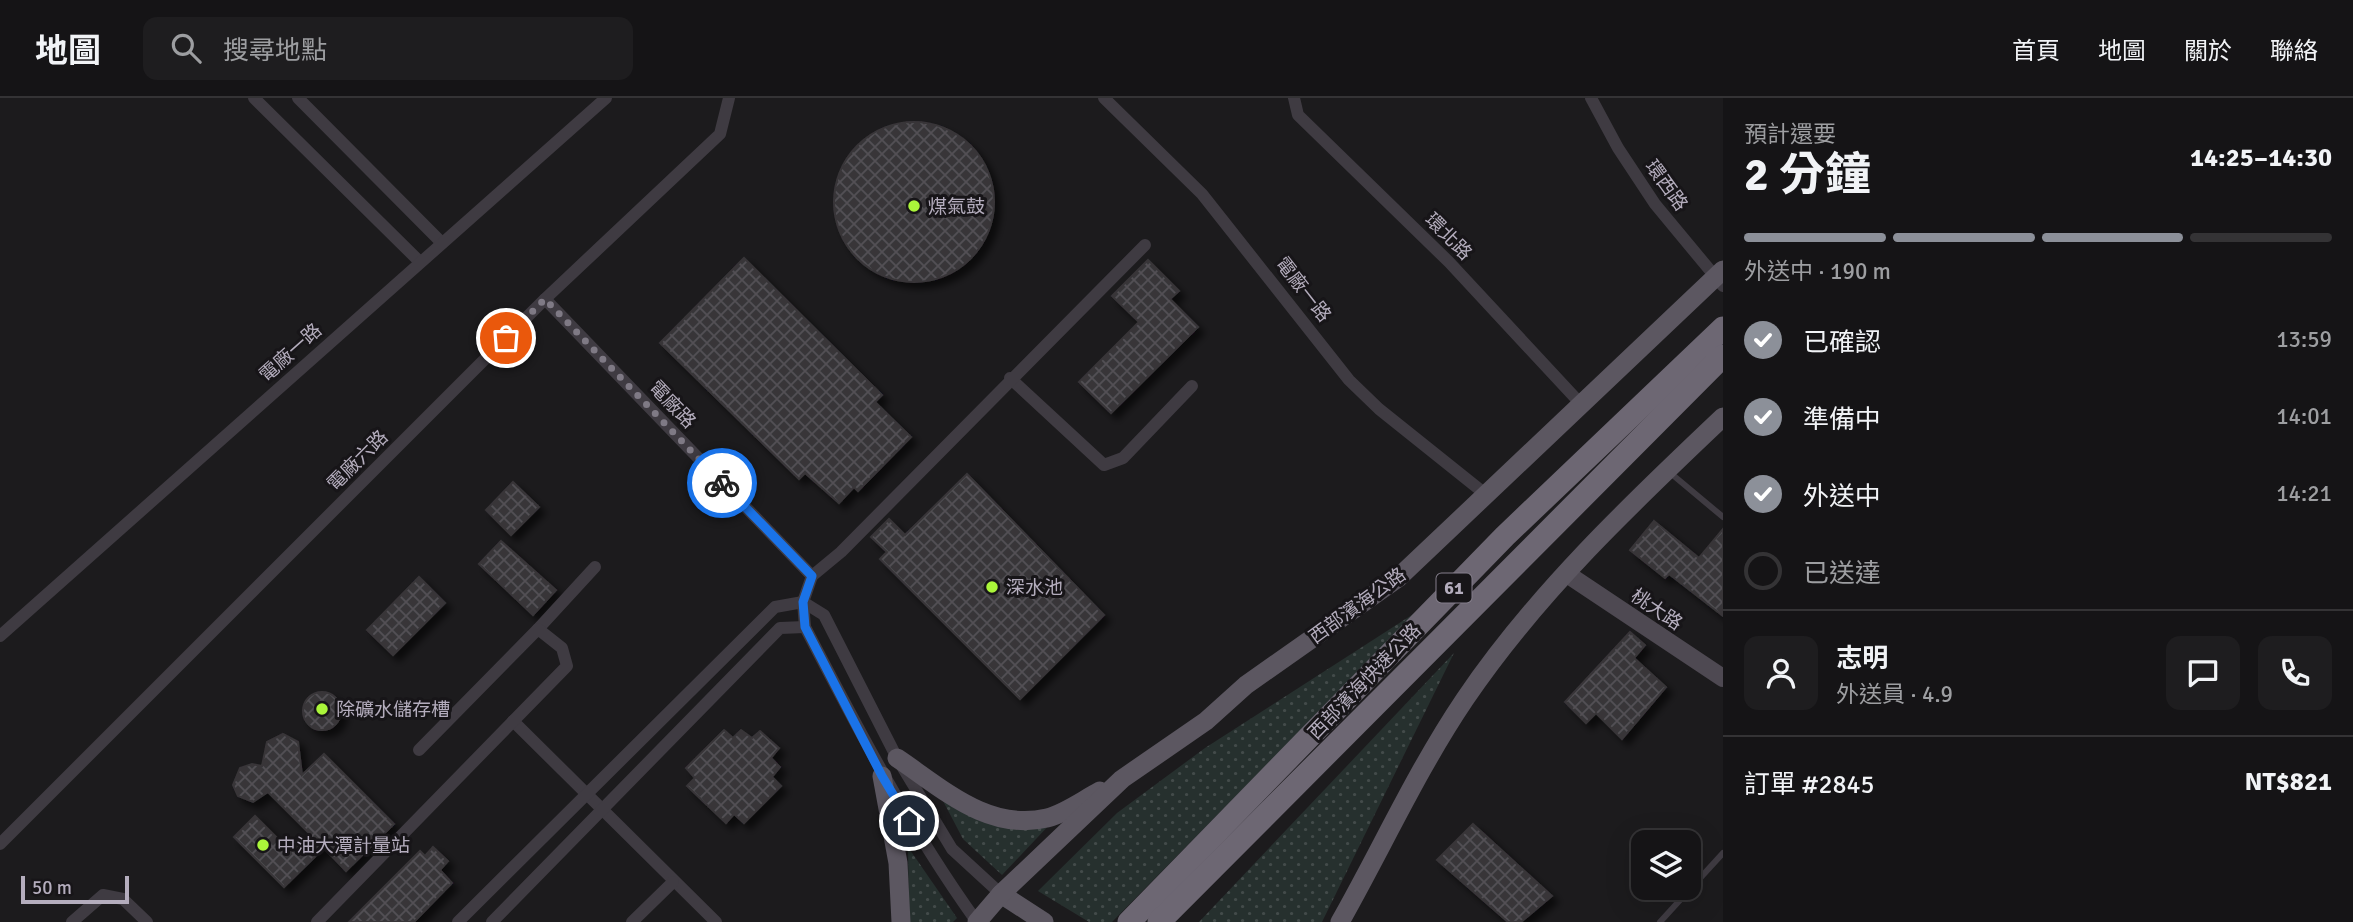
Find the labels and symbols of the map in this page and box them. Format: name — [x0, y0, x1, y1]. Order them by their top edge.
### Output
street label: 環西路 — [1640, 155, 1693, 216]
place label: 煤氣鼓 — [928, 195, 985, 219]
marker: 煤氣鼓 — [906, 198, 922, 214]
street label: 環北路 — [1420, 208, 1477, 265]
street label: 電廠一路 — [1270, 252, 1336, 327]
pin — [476, 308, 536, 368]
street label: 電廠一路 — [254, 318, 327, 387]
street label: 電廠路 — [644, 376, 701, 434]
street label: 電廠六路 — [322, 425, 393, 496]
courier — [687, 448, 757, 518]
street label: 西部濱海公路 — [1304, 563, 1411, 649]
road number: 61 — [1436, 574, 1472, 602]
place label: 深水池 — [1006, 576, 1063, 600]
marker: 深水池 — [984, 579, 1000, 595]
street label: 桃大路 — [1626, 584, 1687, 636]
street label: 西部濱海快速公路 — [1303, 619, 1426, 745]
place label: 除礦水儲存槽 — [336, 698, 450, 722]
marker: 除礦水儲存槽 — [314, 701, 330, 717]
pin — [879, 791, 939, 851]
place label: 中油大潭計量站 — [277, 834, 410, 858]
marker: 中油大潭計量站 — [255, 837, 271, 853]
scale bar — [21, 873, 130, 905]

